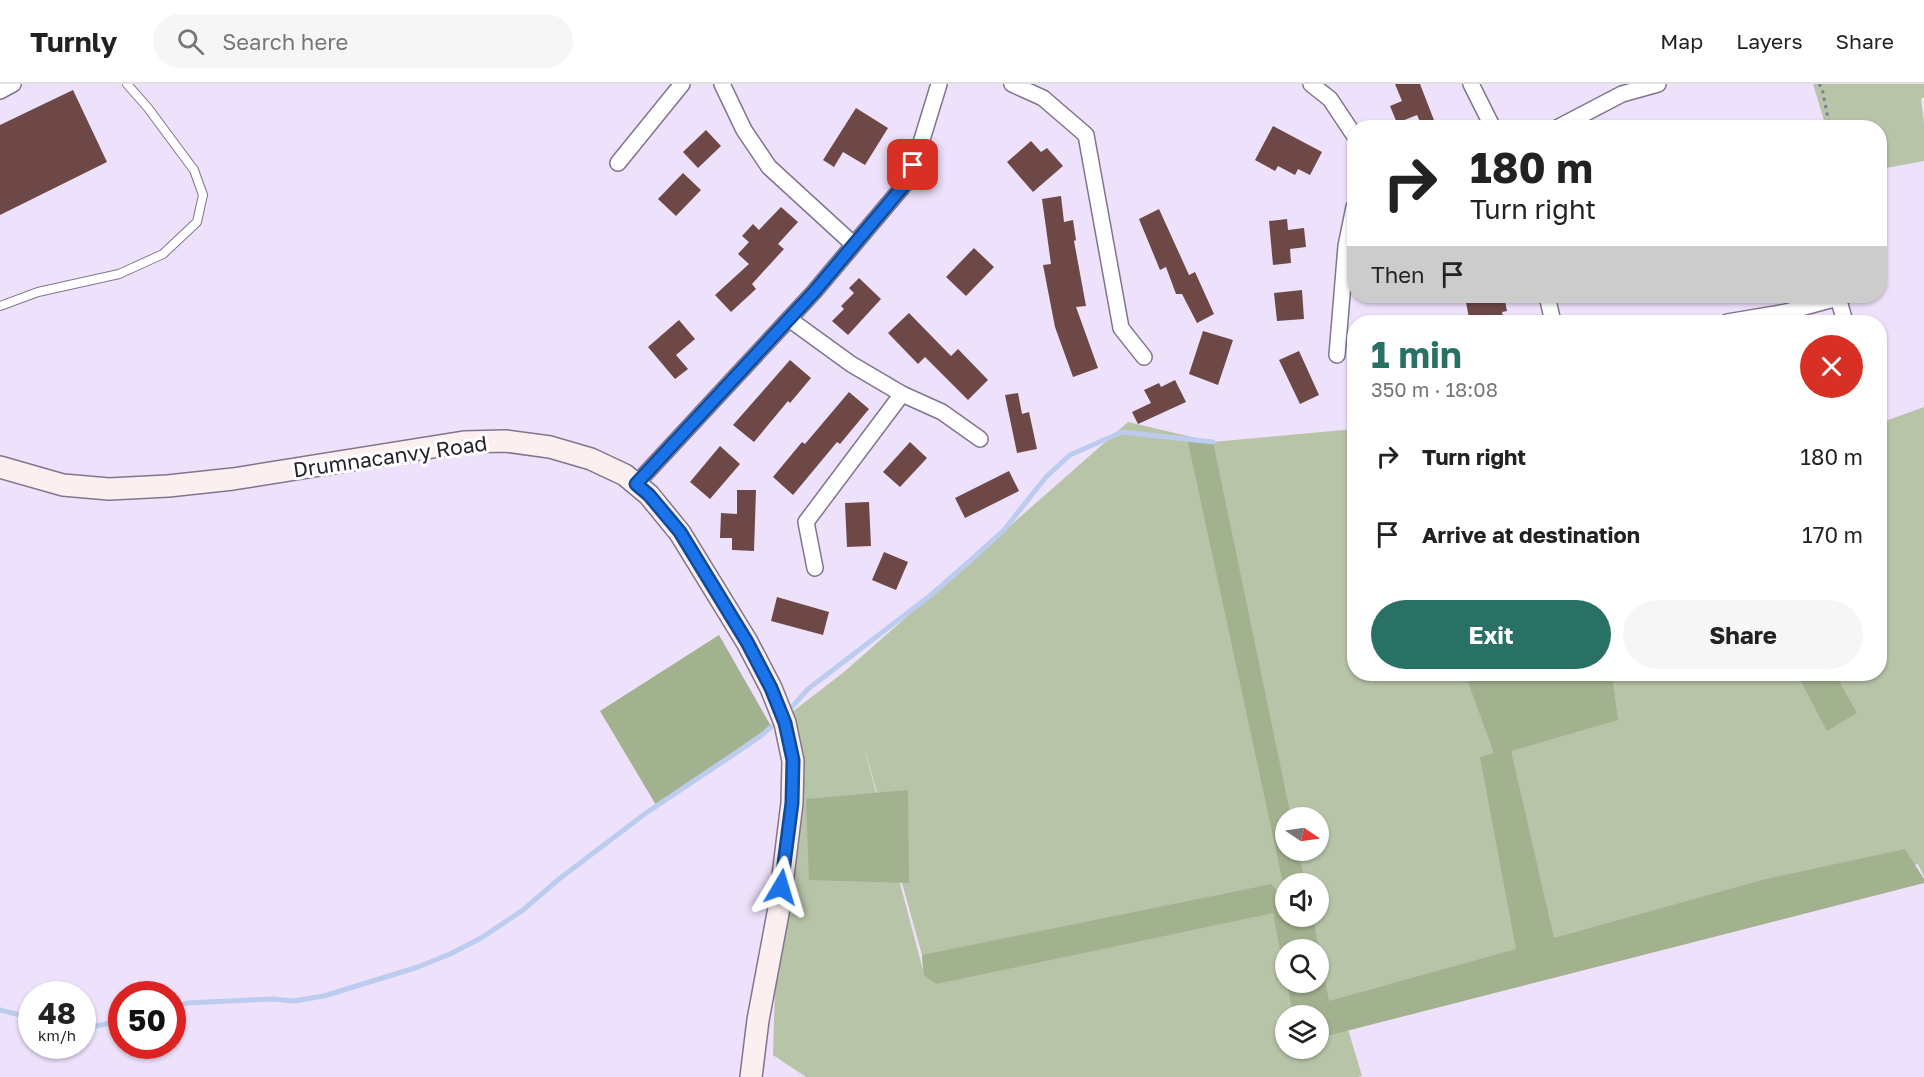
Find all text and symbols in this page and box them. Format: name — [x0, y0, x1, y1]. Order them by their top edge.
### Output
search box — [153, 14, 573, 68]
text: Turnly — [30, 25, 117, 58]
icon: search — [174, 25, 207, 58]
text: Search here — [222, 28, 348, 55]
text: Map — [1660, 28, 1703, 54]
text: Layers — [1736, 28, 1803, 54]
text: Share — [1836, 28, 1894, 54]
pin — [887, 139, 938, 190]
text: 180 m — [1470, 142, 1593, 192]
icon: right — [1371, 144, 1449, 222]
icon: arrive — [896, 148, 929, 181]
text: Turn right — [1470, 193, 1596, 225]
icon: arrive — [1436, 258, 1469, 291]
text: Then — [1371, 261, 1424, 288]
text: 1 min — [1371, 333, 1462, 376]
button: close — [1800, 335, 1863, 398]
text: 350 m · 18:08 — [1371, 377, 1498, 401]
street label: Drumnacanvy Road — [291, 430, 489, 482]
icon: right — [1371, 440, 1404, 473]
text: Turn right — [1422, 443, 1526, 470]
text: 180 m — [1800, 443, 1863, 470]
icon: arrive — [1371, 518, 1404, 551]
text: Arrive at destination — [1422, 521, 1640, 548]
text: 170 m — [1802, 521, 1863, 548]
button: Exit — [1371, 600, 1611, 669]
button: Share — [1623, 600, 1863, 669]
north arrow — [1275, 807, 1329, 861]
map controls — [1275, 807, 1329, 1059]
position arrow — [749, 855, 813, 919]
button: sound — [1275, 873, 1329, 927]
button: search — [1275, 939, 1329, 993]
speed limit sign: 50 — [108, 981, 186, 1059]
text: 48 — [38, 995, 76, 1031]
button: layers — [1275, 1005, 1329, 1059]
text: km/h — [38, 1026, 76, 1044]

